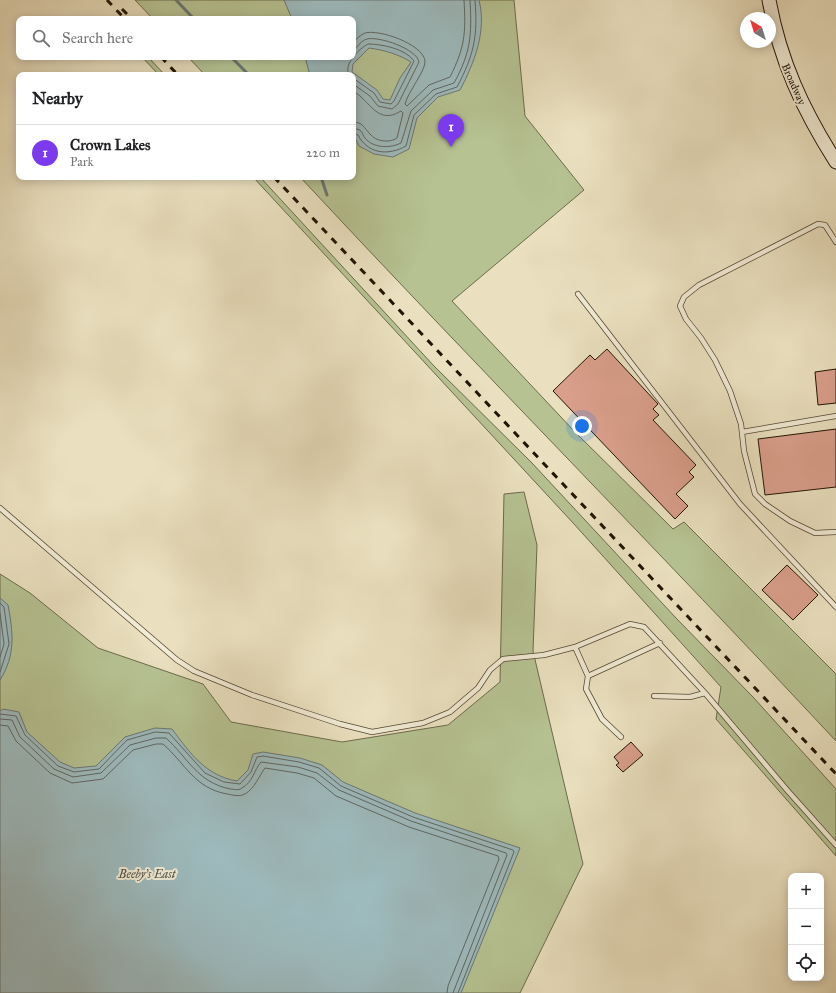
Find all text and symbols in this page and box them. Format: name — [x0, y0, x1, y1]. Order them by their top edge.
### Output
north arrow — [740, 12, 776, 48]
search box — [16, 16, 356, 60]
icon: search — [30, 27, 52, 49]
text: Search here — [62, 29, 133, 47]
street label: Broadway — [779, 62, 809, 108]
text: Nearby — [32, 88, 83, 109]
pin: 1 — [438, 114, 464, 147]
text: Crown Lakes — [70, 136, 151, 154]
text: 1 — [42, 145, 48, 161]
text: 220 m — [306, 145, 340, 161]
text: Park — [70, 154, 94, 170]
your location — [572, 416, 592, 436]
water label: Beeby's East — [118, 867, 177, 881]
map controls — [788, 873, 824, 981]
button: + — [788, 873, 824, 909]
button: − — [788, 909, 824, 945]
button: locate — [788, 945, 824, 981]

